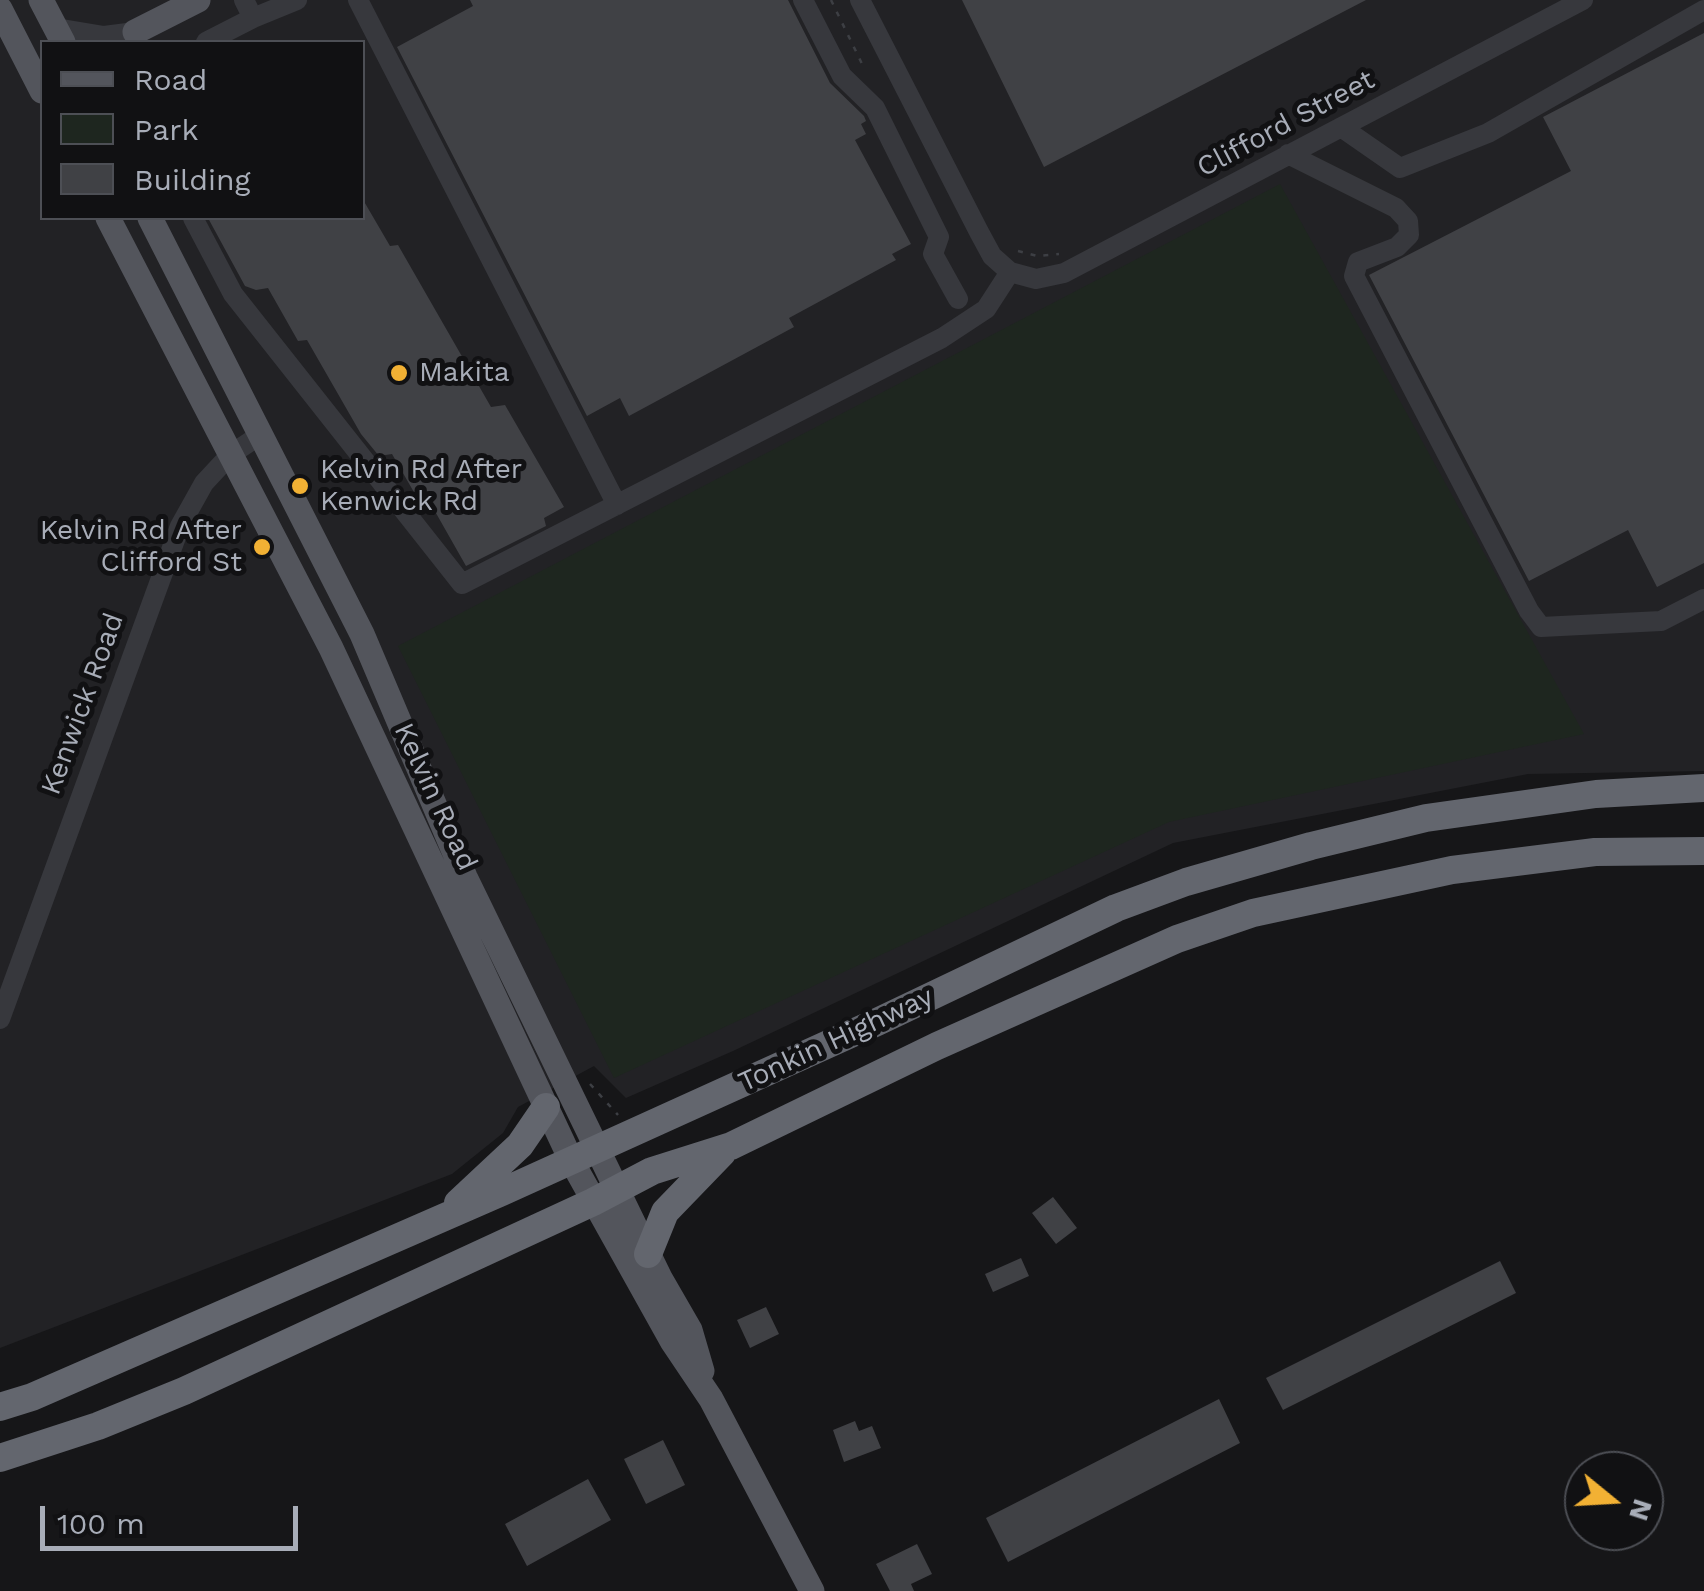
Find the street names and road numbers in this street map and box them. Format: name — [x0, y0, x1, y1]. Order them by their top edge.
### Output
street label: Clifford Street — [1192, 63, 1380, 185]
street label: Kenwick Road — [35, 609, 131, 799]
street label: Kelvin Road — [386, 718, 484, 876]
street label: Tonkin Highway — [733, 980, 939, 1100]

